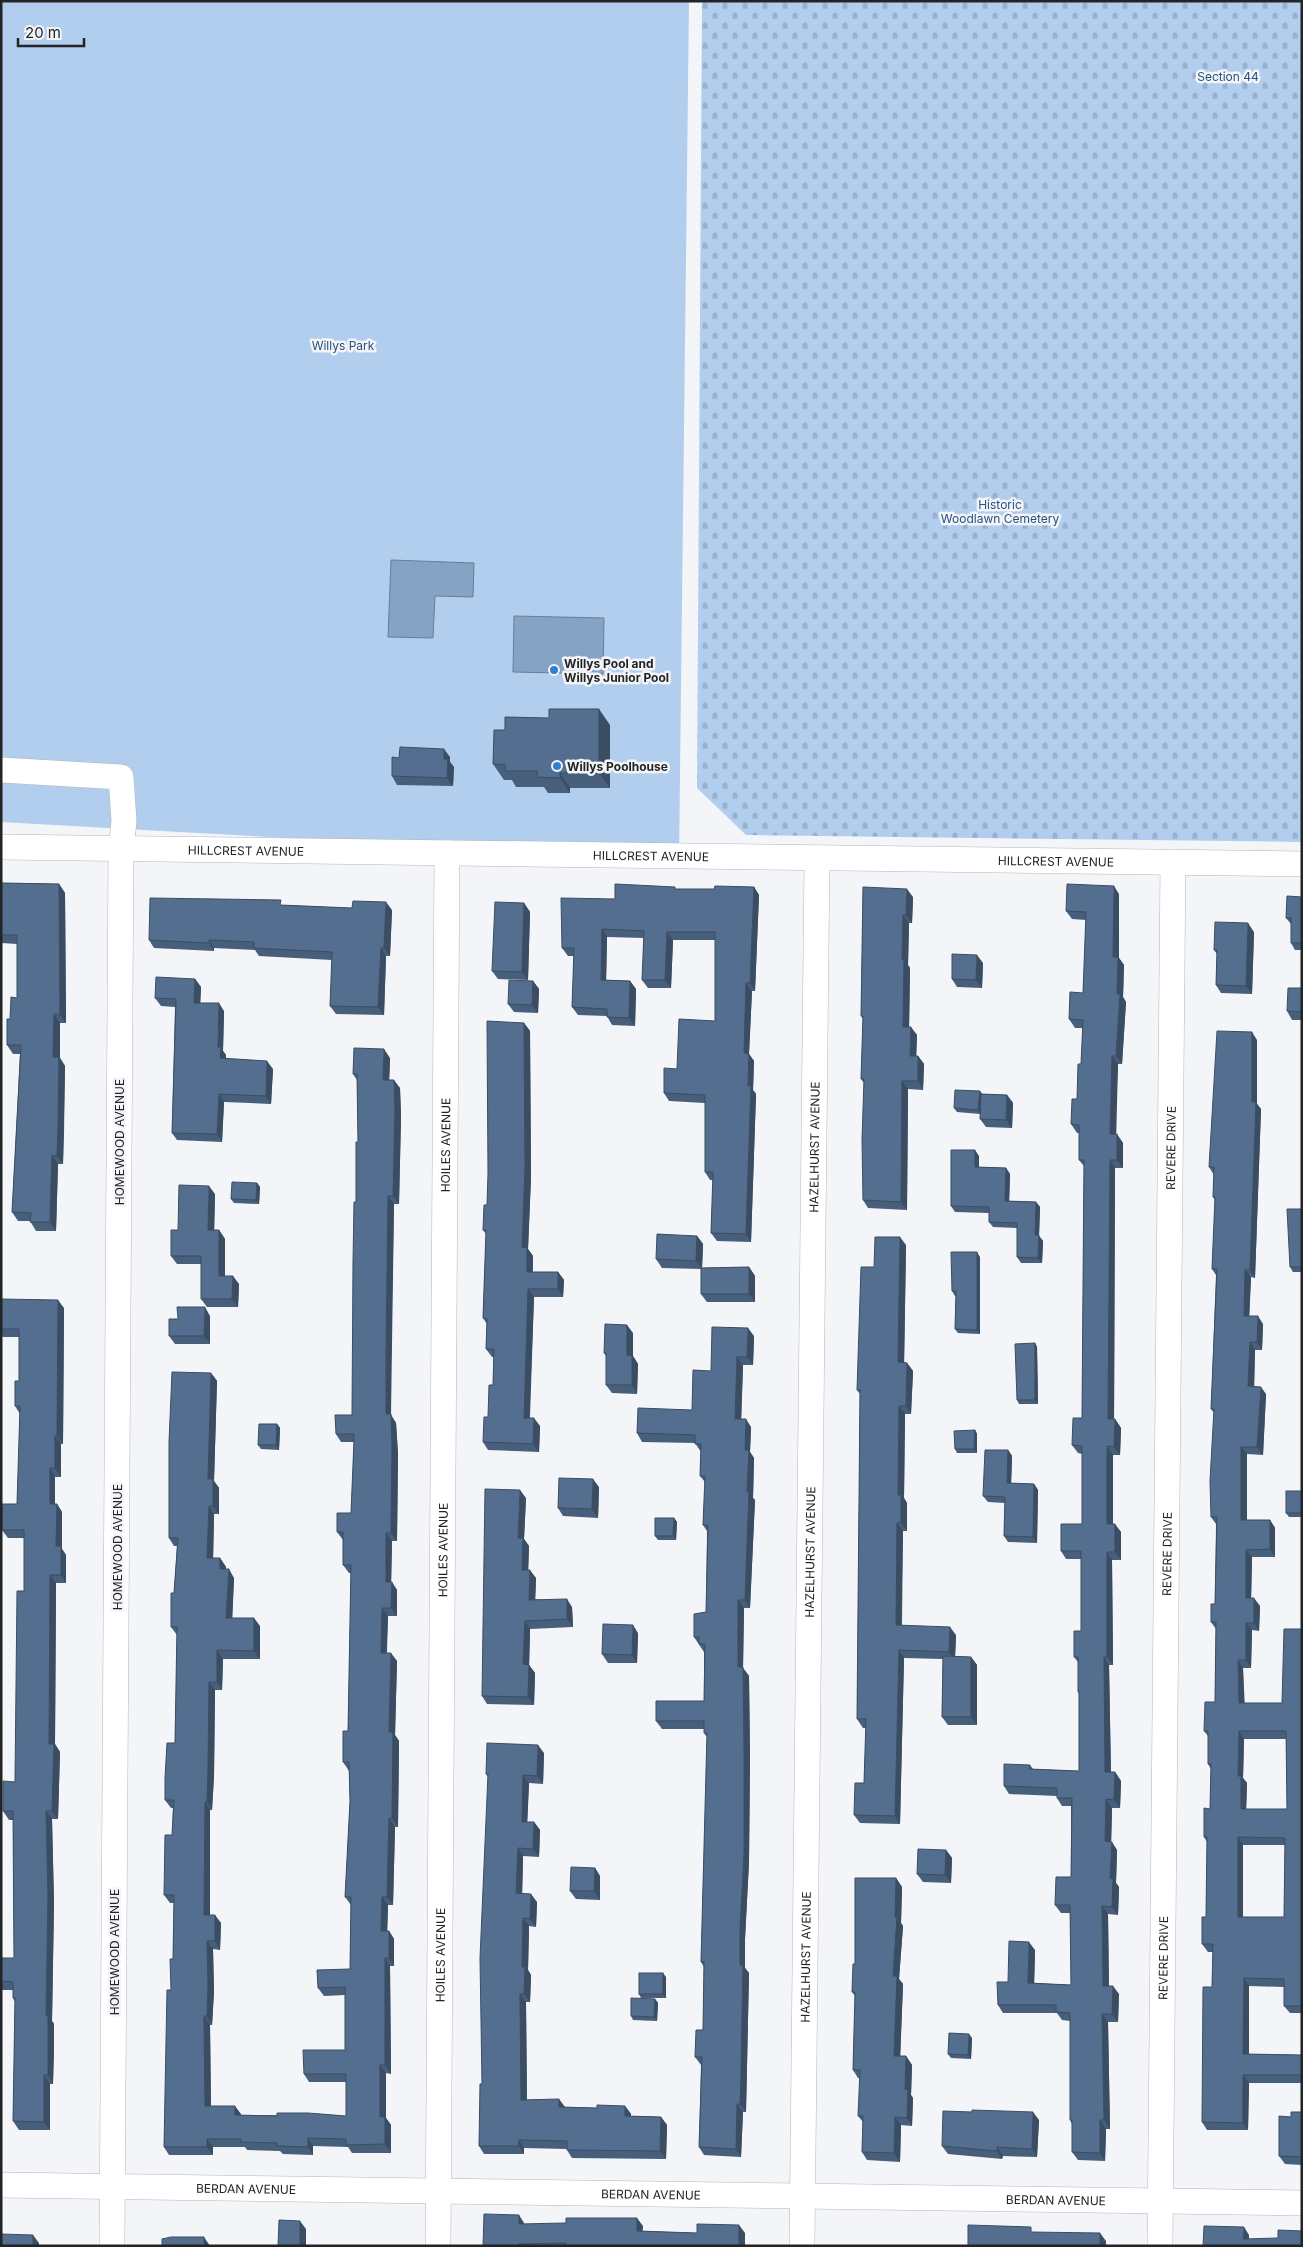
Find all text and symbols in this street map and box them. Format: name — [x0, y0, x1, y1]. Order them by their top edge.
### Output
scale bar — [18, 15, 84, 47]
text: 20 m — [25, 23, 61, 42]
park label: Section 44 — [1197, 69, 1259, 84]
park label: Willys Park — [312, 338, 375, 353]
park label: Historic Woodlawn Cemetery — [941, 497, 1059, 526]
place label: Willys Pool and Willys Junior Pool — [564, 656, 669, 685]
marker: Willys Pool and Willys Junior Pool — [548, 664, 560, 676]
place label: Willys Poolhouse — [567, 759, 668, 774]
marker: Willys Poolhouse — [551, 760, 563, 772]
street label: HILLCREST AVENUE — [188, 842, 304, 858]
street label: HILLCREST AVENUE — [593, 847, 709, 864]
street label: HILLCREST AVENUE — [998, 853, 1114, 869]
street label: HOMEWOOD AVENUE — [112, 1079, 127, 1205]
street label: HAZELHURST AVENUE — [806, 1081, 822, 1213]
street label: HOILES AVENUE — [437, 1098, 453, 1192]
street label: REVERE DRIVE — [1162, 1106, 1178, 1190]
street label: HOMEWOOD AVENUE — [110, 1484, 125, 1610]
street label: HAZELHURST AVENUE — [801, 1486, 818, 1618]
street label: HOILES AVENUE — [435, 1503, 450, 1597]
street label: REVERE DRIVE — [1159, 1512, 1174, 1596]
street label: HOMEWOOD AVENUE — [107, 1889, 122, 2015]
street label: HAZELHURST AVENUE — [797, 1891, 813, 2023]
street label: HOILES AVENUE — [432, 1908, 448, 2002]
street label: REVERE DRIVE — [1155, 1916, 1171, 2000]
street label: BERDAN AVENUE — [196, 2180, 296, 2197]
street label: BERDAN AVENUE — [601, 2186, 701, 2202]
street label: BERDAN AVENUE — [1006, 2191, 1106, 2208]

